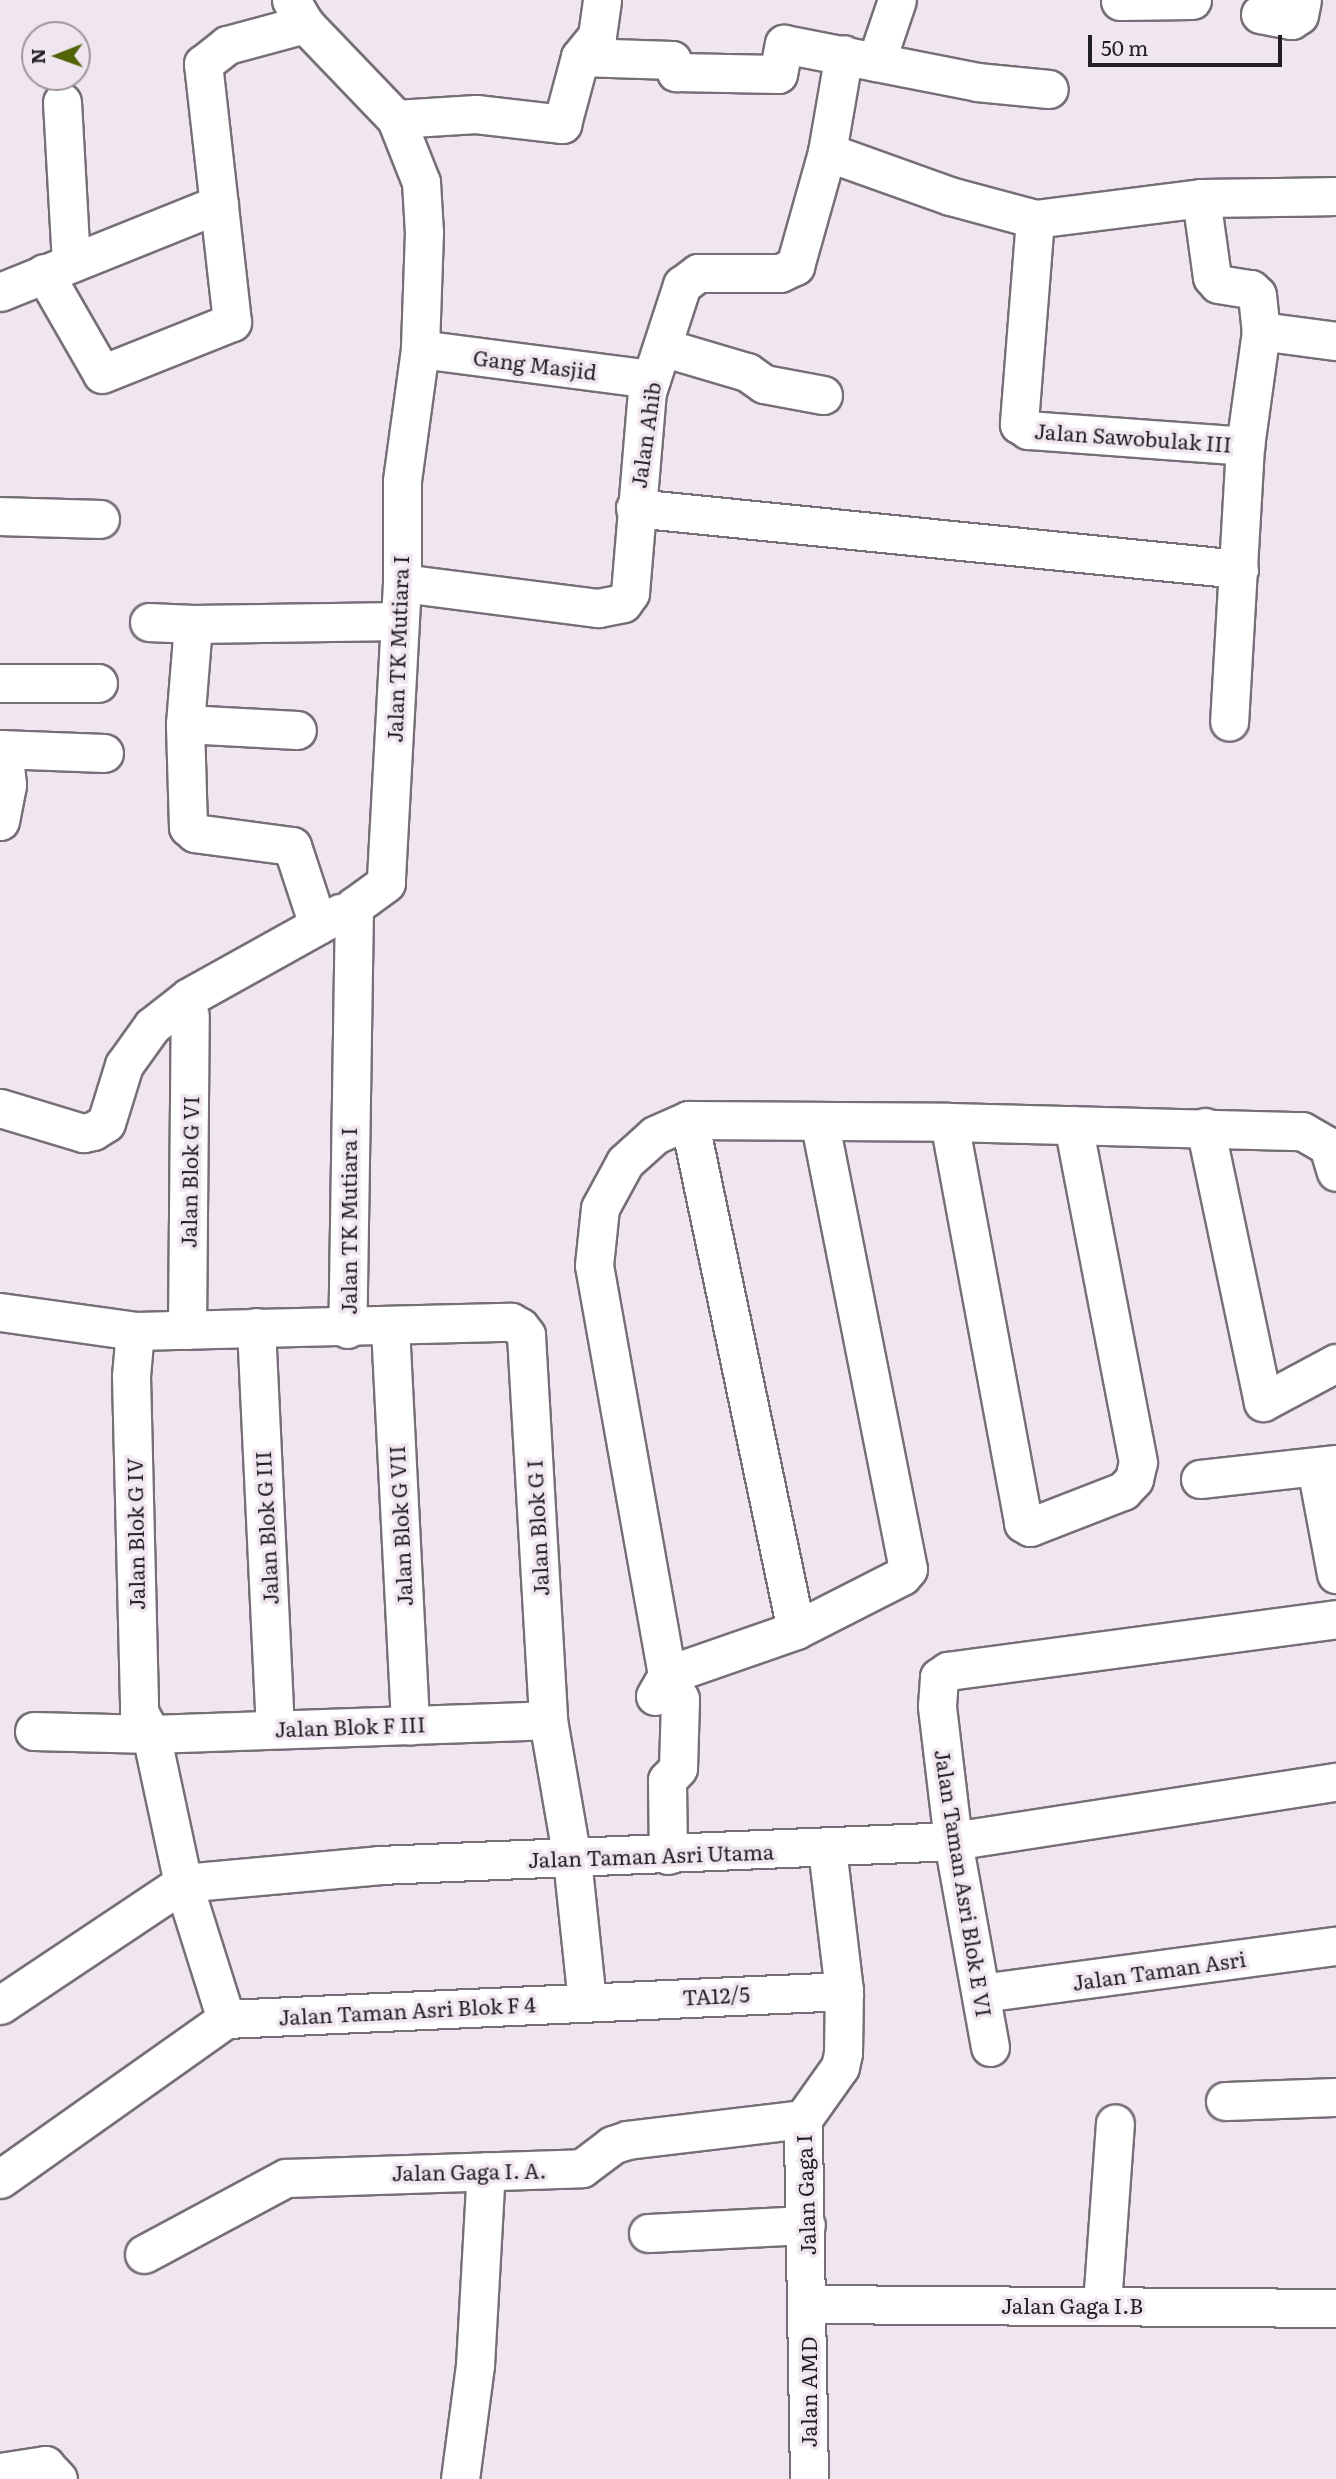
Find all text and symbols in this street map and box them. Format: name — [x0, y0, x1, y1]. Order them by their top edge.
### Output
north arrow — [21, 21, 91, 91]
scale bar — [1091, 21, 1285, 65]
text: 50 m — [1101, 31, 1148, 62]
text: N — [23, 48, 51, 65]
street label: Gang Masjid — [472, 344, 598, 384]
street label: Jalan Ahib — [625, 380, 665, 490]
street label: Jalan Sawobulak III — [1033, 418, 1233, 456]
street label: Jalan TK Mutiara I — [381, 555, 413, 743]
street label: Jalan Blok G VI — [175, 1096, 203, 1248]
street label: Jalan TK Mutiara I — [335, 1127, 361, 1315]
street label: Jalan Blok G VII — [383, 1445, 417, 1607]
street label: Jalan Blok G III — [249, 1451, 283, 1605]
street label: Jalan Blok G IV — [121, 1458, 149, 1610]
street label: Jalan Blok G I — [521, 1459, 553, 1597]
street label: Jalan Blok F III — [274, 1711, 426, 1741]
street label: Jalan Taman Asri Blok E VI — [930, 1747, 998, 2019]
street label: Jalan Taman Asri Utama — [527, 1838, 775, 1872]
street label: Jalan Taman Asri — [1071, 1945, 1247, 1995]
street label: TA12/5 — [682, 1981, 750, 2009]
street label: Jalan Taman Asri Blok F 4 — [278, 1991, 536, 2029]
street label: Jalan Gaga I — [790, 2134, 820, 2256]
street label: Jalan Gaga I. A. — [391, 2157, 547, 2185]
street label: Jalan Gaga I.B — [1001, 2292, 1143, 2318]
street label: Jalan AMD — [795, 2337, 821, 2447]

